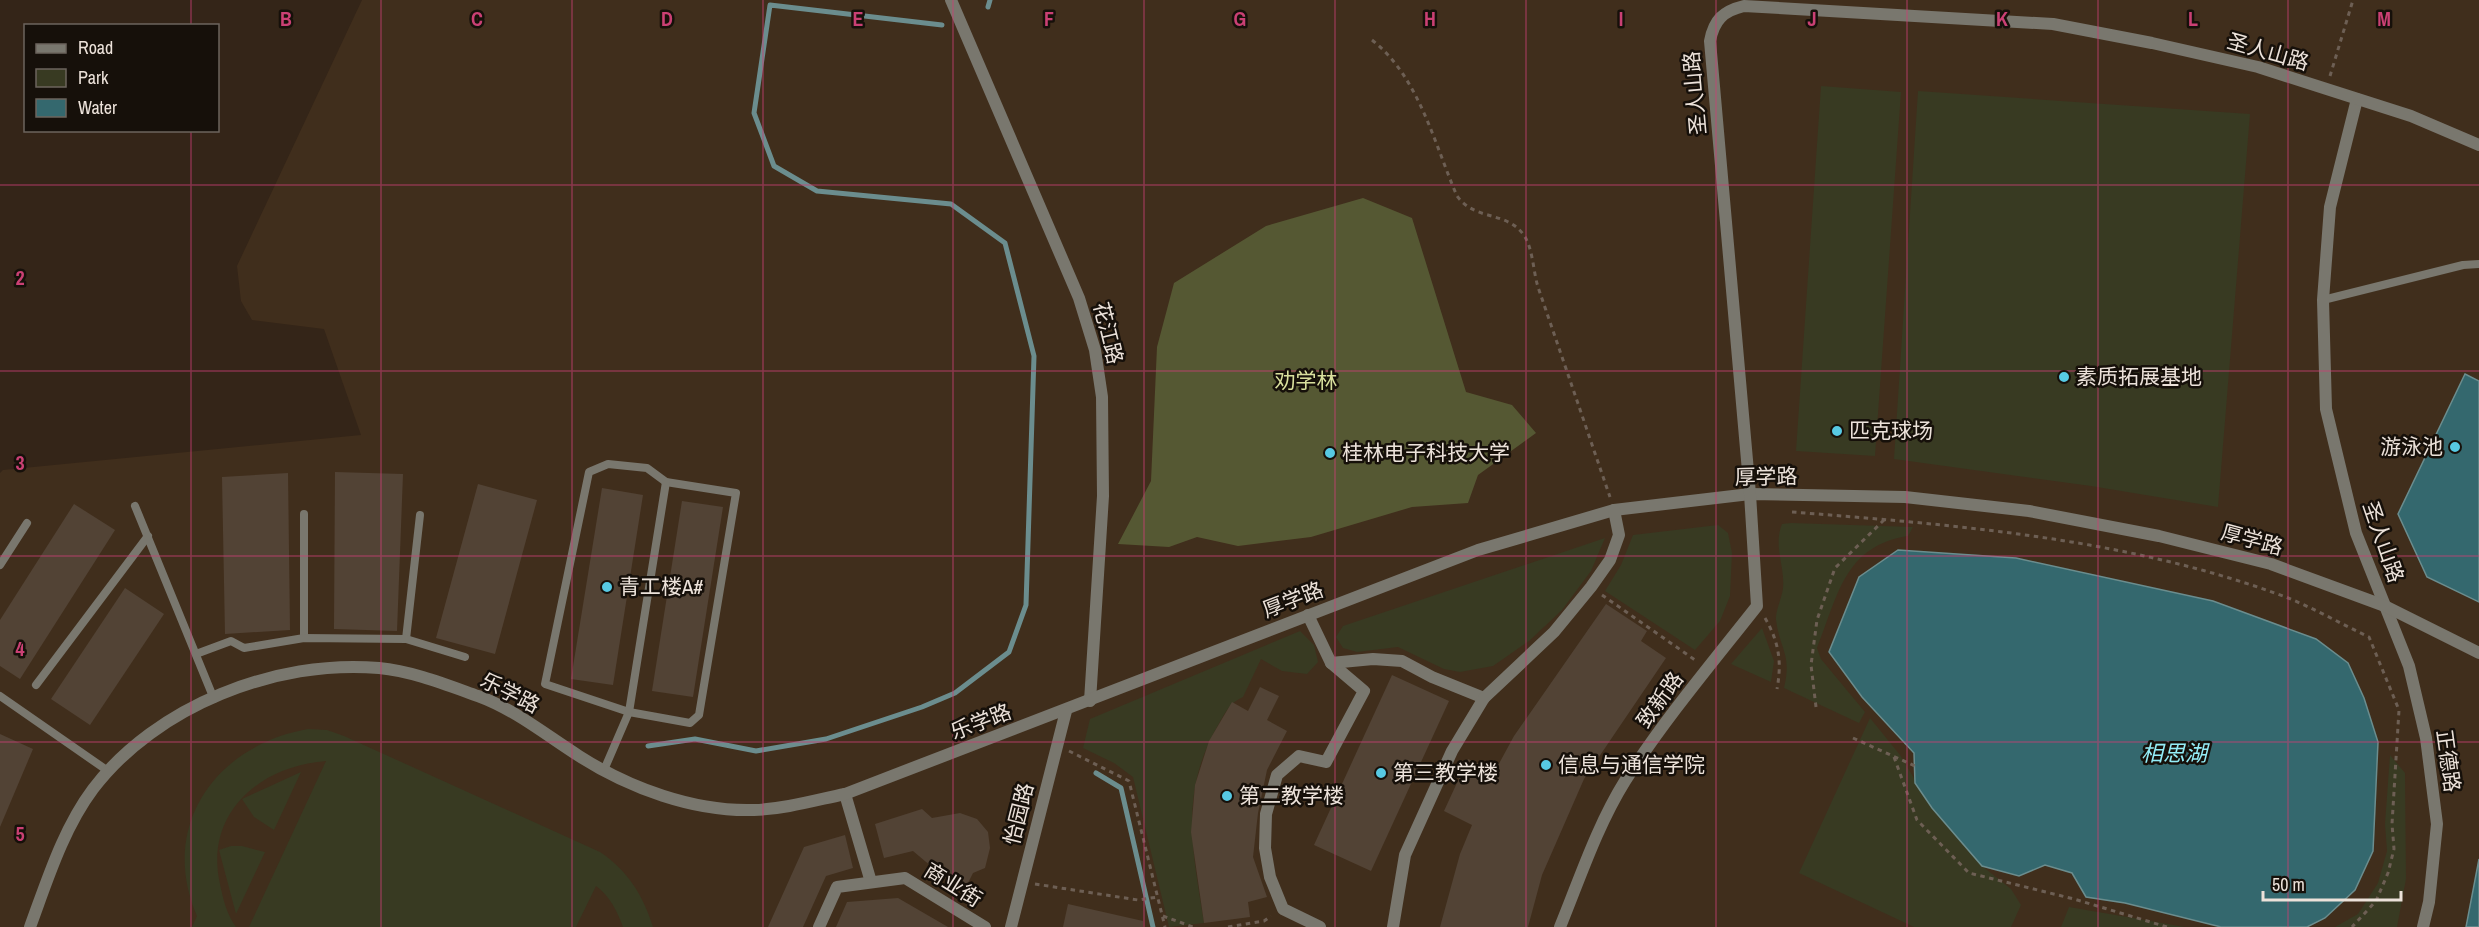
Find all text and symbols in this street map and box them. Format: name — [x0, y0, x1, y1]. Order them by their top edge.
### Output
text: B — [280, 5, 292, 32]
text: C — [471, 5, 483, 32]
text: D — [661, 5, 673, 32]
text: E — [853, 5, 864, 32]
text: F — [1044, 5, 1054, 32]
text: G — [1234, 5, 1246, 32]
text: H — [1424, 5, 1436, 32]
text: I — [1619, 5, 1623, 32]
text: J — [1807, 5, 1817, 32]
text: K — [1996, 5, 2008, 32]
text: L — [2188, 5, 2198, 32]
text: M — [2377, 5, 2391, 32]
legend — [24, 24, 219, 132]
street label: 圣人山路 — [2224, 26, 2313, 77]
text: Road — [78, 35, 113, 60]
street label: 圣人山路 — [1676, 50, 1713, 136]
text: Park — [78, 65, 109, 90]
text: Water — [78, 95, 117, 120]
text: 2 — [15, 264, 25, 291]
street label: 花江路 — [1087, 299, 1130, 367]
place label: 素质拓展基地 — [2076, 362, 2202, 391]
park label: 劝学林 — [1275, 366, 1338, 395]
marker: 素质拓展基地 — [2057, 370, 2071, 384]
place label: 匹克球场 — [1849, 416, 1933, 445]
marker: 匹克球场 — [1830, 424, 1844, 438]
place label: 游泳池 — [2380, 432, 2443, 461]
place label: 桂林电子科技大学 — [1342, 438, 1510, 467]
marker: 游泳池 — [2448, 440, 2462, 454]
marker: 桂林电子科技大学 — [1323, 446, 1337, 460]
text: 3 — [15, 449, 25, 476]
street label: 厚学路 — [1734, 461, 1798, 492]
street label: 圣人山路 — [2356, 497, 2411, 586]
street label: 厚学路 — [2218, 517, 2286, 562]
place label: 青工楼A# — [619, 572, 703, 601]
street label: 厚学路 — [1258, 575, 1327, 624]
marker: 青工楼A# — [600, 580, 614, 594]
text: 4 — [15, 635, 25, 662]
street label: 乐学路 — [476, 665, 545, 720]
street label: 致新路 — [1629, 666, 1690, 734]
street label: 乐学路 — [946, 697, 1015, 746]
street label: 正德路 — [2430, 728, 2467, 794]
water label: 相思湖 — [2141, 738, 2210, 768]
place label: 信息与通信学院 — [1558, 750, 1705, 779]
place label: 第三教学楼 — [1393, 758, 1498, 787]
marker: 信息与通信学院 — [1539, 758, 1553, 772]
marker: 第三教学楼 — [1374, 766, 1388, 780]
street label: 怡园路 — [997, 780, 1040, 848]
place label: 第二教学楼 — [1239, 781, 1344, 810]
marker: 第二教学楼 — [1220, 789, 1234, 803]
text: 5 — [15, 820, 25, 847]
street label: 商业街 — [919, 856, 988, 914]
scale bar — [2263, 864, 2401, 902]
text: 50 m — [2272, 872, 2305, 897]

